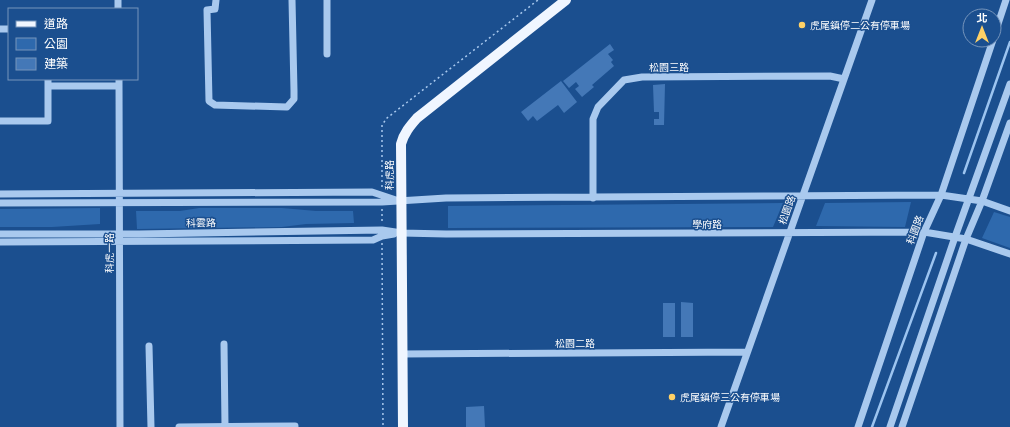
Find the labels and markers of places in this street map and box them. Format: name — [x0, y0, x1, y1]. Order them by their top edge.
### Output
marker: 虎尾鎮停二公有停車場 — [797, 20, 807, 30]
place label: 虎尾鎮停二公有停車場 — [810, 20, 910, 31]
marker: 虎尾鎮停三公有停車場 — [667, 392, 677, 402]
place label: 虎尾鎮停三公有停車場 — [680, 392, 780, 403]

